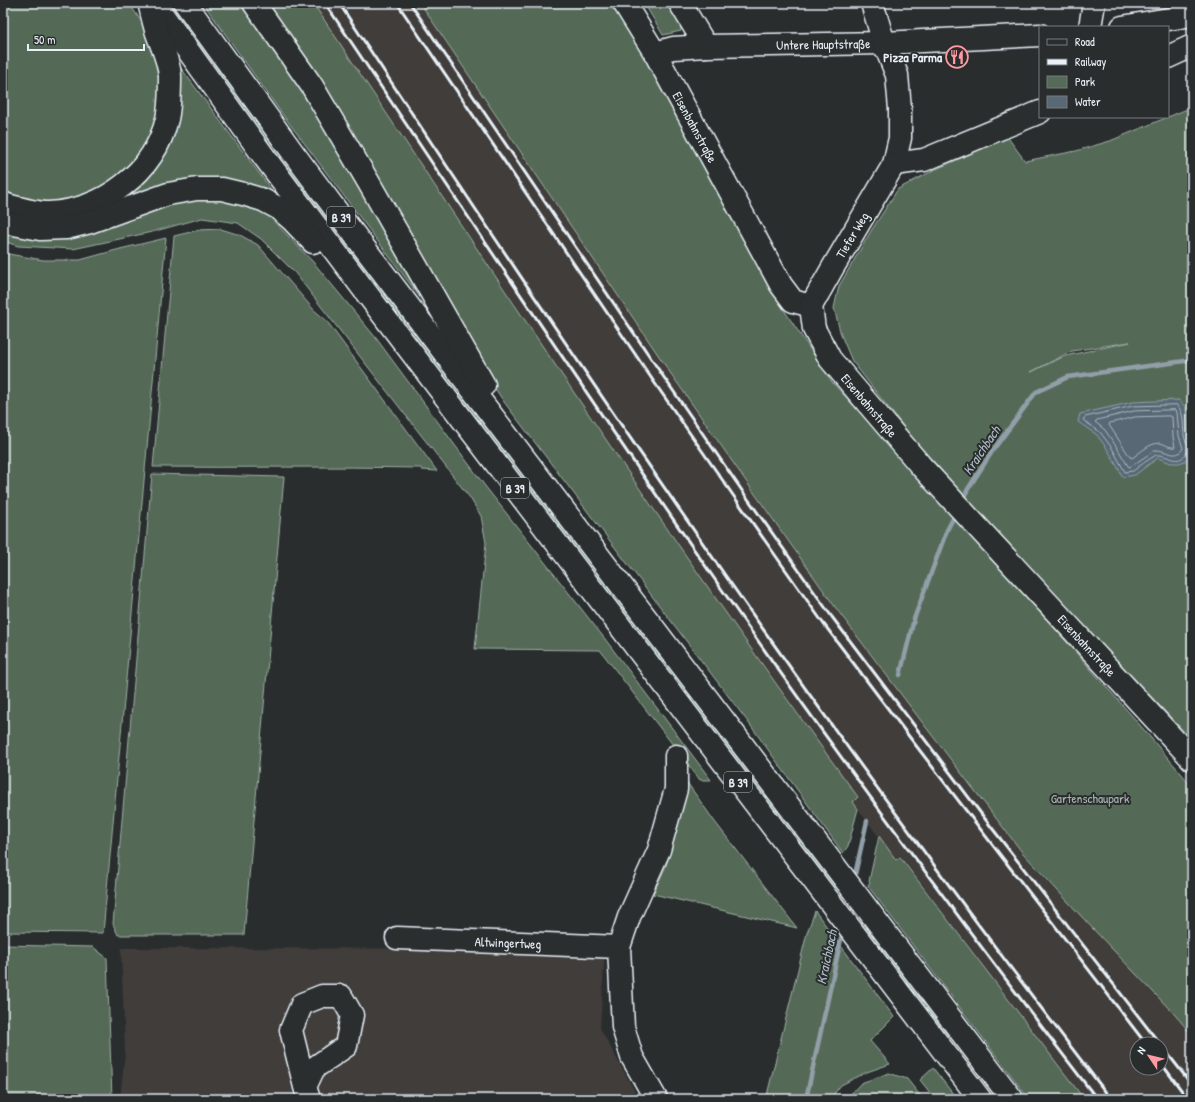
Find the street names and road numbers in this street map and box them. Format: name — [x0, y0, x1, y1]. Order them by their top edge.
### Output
street label: Untere Hauptstraße — [776, 34, 870, 54]
street label: Eisenbahnstraße — [669, 88, 722, 166]
road number: B 39 — [327, 207, 355, 227]
street label: Tiefer Weg — [831, 208, 873, 261]
street label: Eisenbahnstraße — [837, 370, 902, 441]
road number: B 39 — [501, 478, 529, 498]
street label: Eisenbahnstraße — [1054, 611, 1120, 680]
road number: B 39 — [724, 772, 752, 792]
street label: Altwingertweg — [474, 932, 542, 953]

